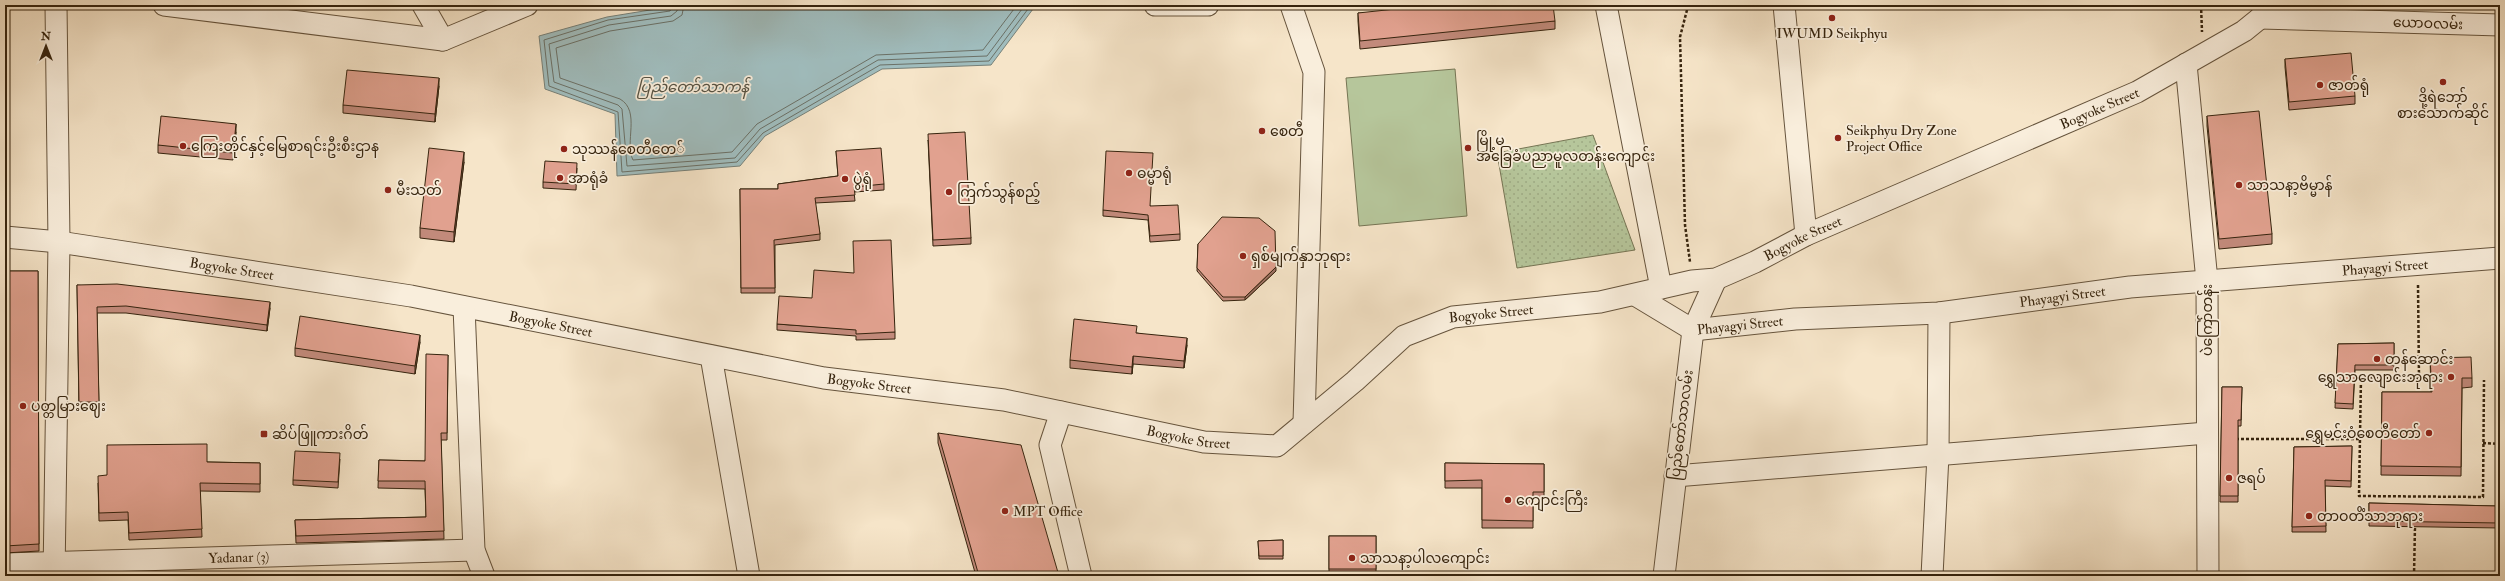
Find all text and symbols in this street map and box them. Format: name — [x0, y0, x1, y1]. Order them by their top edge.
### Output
street label: ယောဝလမ်း — [2393, 12, 2463, 33]
marker: IWUMD Seikphyu — [1827, 13, 1837, 23]
place label: IWUMD Seikphyu — [1776, 25, 1888, 43]
north arrow — [26, 26, 66, 66]
text: N — [40, 30, 52, 43]
place label: ဇာတ်ရုံ — [2328, 75, 2369, 97]
water label: ပြည်တော်သာကန် — [637, 76, 752, 99]
marker: ဒို့ရဲဘော် စားသောက်ဆိုင် — [2438, 77, 2448, 87]
marker: ဇာတ်ရုံ — [2315, 80, 2325, 90]
street label: Bogyoke Street — [2057, 84, 2142, 133]
place label: ဒို့ရဲဘော် စားသောက်ဆိုင် — [2397, 87, 2489, 125]
place label: စေတီ — [1270, 121, 1304, 140]
place label: Seikphyu Dry Zone Project Office — [1846, 122, 1957, 155]
marker: စေတီ — [1257, 126, 1267, 136]
place label: မြို့မ အခြေခံပညာမူလတန်းကျောင်း — [1476, 130, 1655, 168]
marker: Seikphyu Dry Zone Project Office — [1833, 133, 1843, 143]
place label: ကြေးတိုင်နှင့်မြေစာရင်းဦးစီးဌာန — [191, 136, 379, 158]
place label: သုဿန်စေတီတေ် — [572, 139, 684, 161]
marker: ကြေးတိုင်နှင့်မြေစာရင်းဦးစီးဌာန — [178, 141, 188, 151]
marker: မြို့မ အခြေခံပညာမူလတန်းကျောင်း — [1463, 143, 1473, 153]
marker: သုဿန်စေတီတေ် — [559, 144, 569, 154]
place label: ဓမ္မာရုံ — [1137, 165, 1172, 185]
marker: ဓမ္မာရုံ — [1124, 168, 1134, 178]
place label: အာရုံခံ — [568, 170, 608, 190]
place label: ပွဲရုံ — [853, 171, 872, 191]
marker: အာရုံခံ — [555, 173, 565, 183]
marker: ပွဲရုံ — [840, 174, 850, 184]
place label: သာသနာ့ဗိမ္မာန် — [2247, 175, 2333, 197]
place label: မီးသတ် — [396, 180, 442, 199]
marker: သာသနာ့ဗိမ္မာန် — [2234, 180, 2244, 190]
place label: ကြက်သွန်စည့် — [957, 182, 1040, 204]
marker: မီးသတ် — [383, 185, 393, 195]
marker: ကြက်သွန်စည့် — [944, 187, 954, 197]
street label: Bogyoke Street — [1761, 212, 1845, 265]
place label: ရှစ်မျက်နှာဘုရား — [1251, 246, 1351, 268]
marker: ရှစ်မျက်နှာဘုရား — [1238, 251, 1248, 261]
street label: Bogyoke Street — [188, 254, 275, 284]
street label: Phayagyi Street — [2341, 256, 2429, 279]
street label: Phayagyi Street — [2018, 282, 2107, 311]
street label: ပဲကြော်တန်း — [2197, 284, 2219, 356]
street label: Bogyoke Street — [1448, 301, 1535, 326]
street label: Bogyoke Street — [508, 308, 595, 341]
street label: Phayagyi Street — [1696, 312, 1785, 339]
place label: တန်ဆောင်း — [2385, 349, 2453, 371]
marker: တန်ဆောင်း — [2372, 354, 2382, 364]
place label: ရွှေသာလျောင်းဘုရား — [2318, 367, 2443, 389]
street label: ပြည်တော်သာလမ်း — [1664, 369, 1700, 482]
street label: Bogyoke Street — [826, 370, 913, 398]
marker: ရွှေသာလျောင်းဘုရား — [2446, 372, 2456, 382]
place label: ပတ္တမြားဈေး — [31, 396, 106, 418]
marker: ပတ္တမြားဈေး — [18, 401, 28, 411]
street label: Bogyoke Street — [1145, 422, 1231, 452]
place label: ရွှေမင်းဝံစေတီတော် — [2305, 423, 2421, 445]
place label: ဆိပ်ဖြူကားဂိတ် — [272, 424, 368, 446]
marker: ရွှေမင်းဝံစေတီတော် — [2424, 428, 2434, 438]
marker: ဆိပ်ဖြူကားဂိတ် — [259, 429, 269, 439]
place label: ဇရပ် — [2237, 468, 2266, 490]
marker: ဇရပ် — [2224, 473, 2234, 483]
place label: ကျောင်းကြီး — [1516, 490, 1588, 512]
marker: ကျောင်းကြီး — [1503, 495, 1513, 505]
place label: MPT Office — [1013, 503, 1083, 520]
marker: MPT Office — [1000, 506, 1010, 516]
place label: တာဝတိံသာဘုရား — [2317, 506, 2423, 528]
marker: တာဝတိံသာဘုရား — [2304, 511, 2314, 521]
street label: Yadanar (3) — [208, 548, 270, 567]
place label: သာသနာ့ပါလကျောင်း — [1360, 548, 1490, 570]
marker: သာသနာ့ပါလကျောင်း — [1347, 553, 1357, 563]

